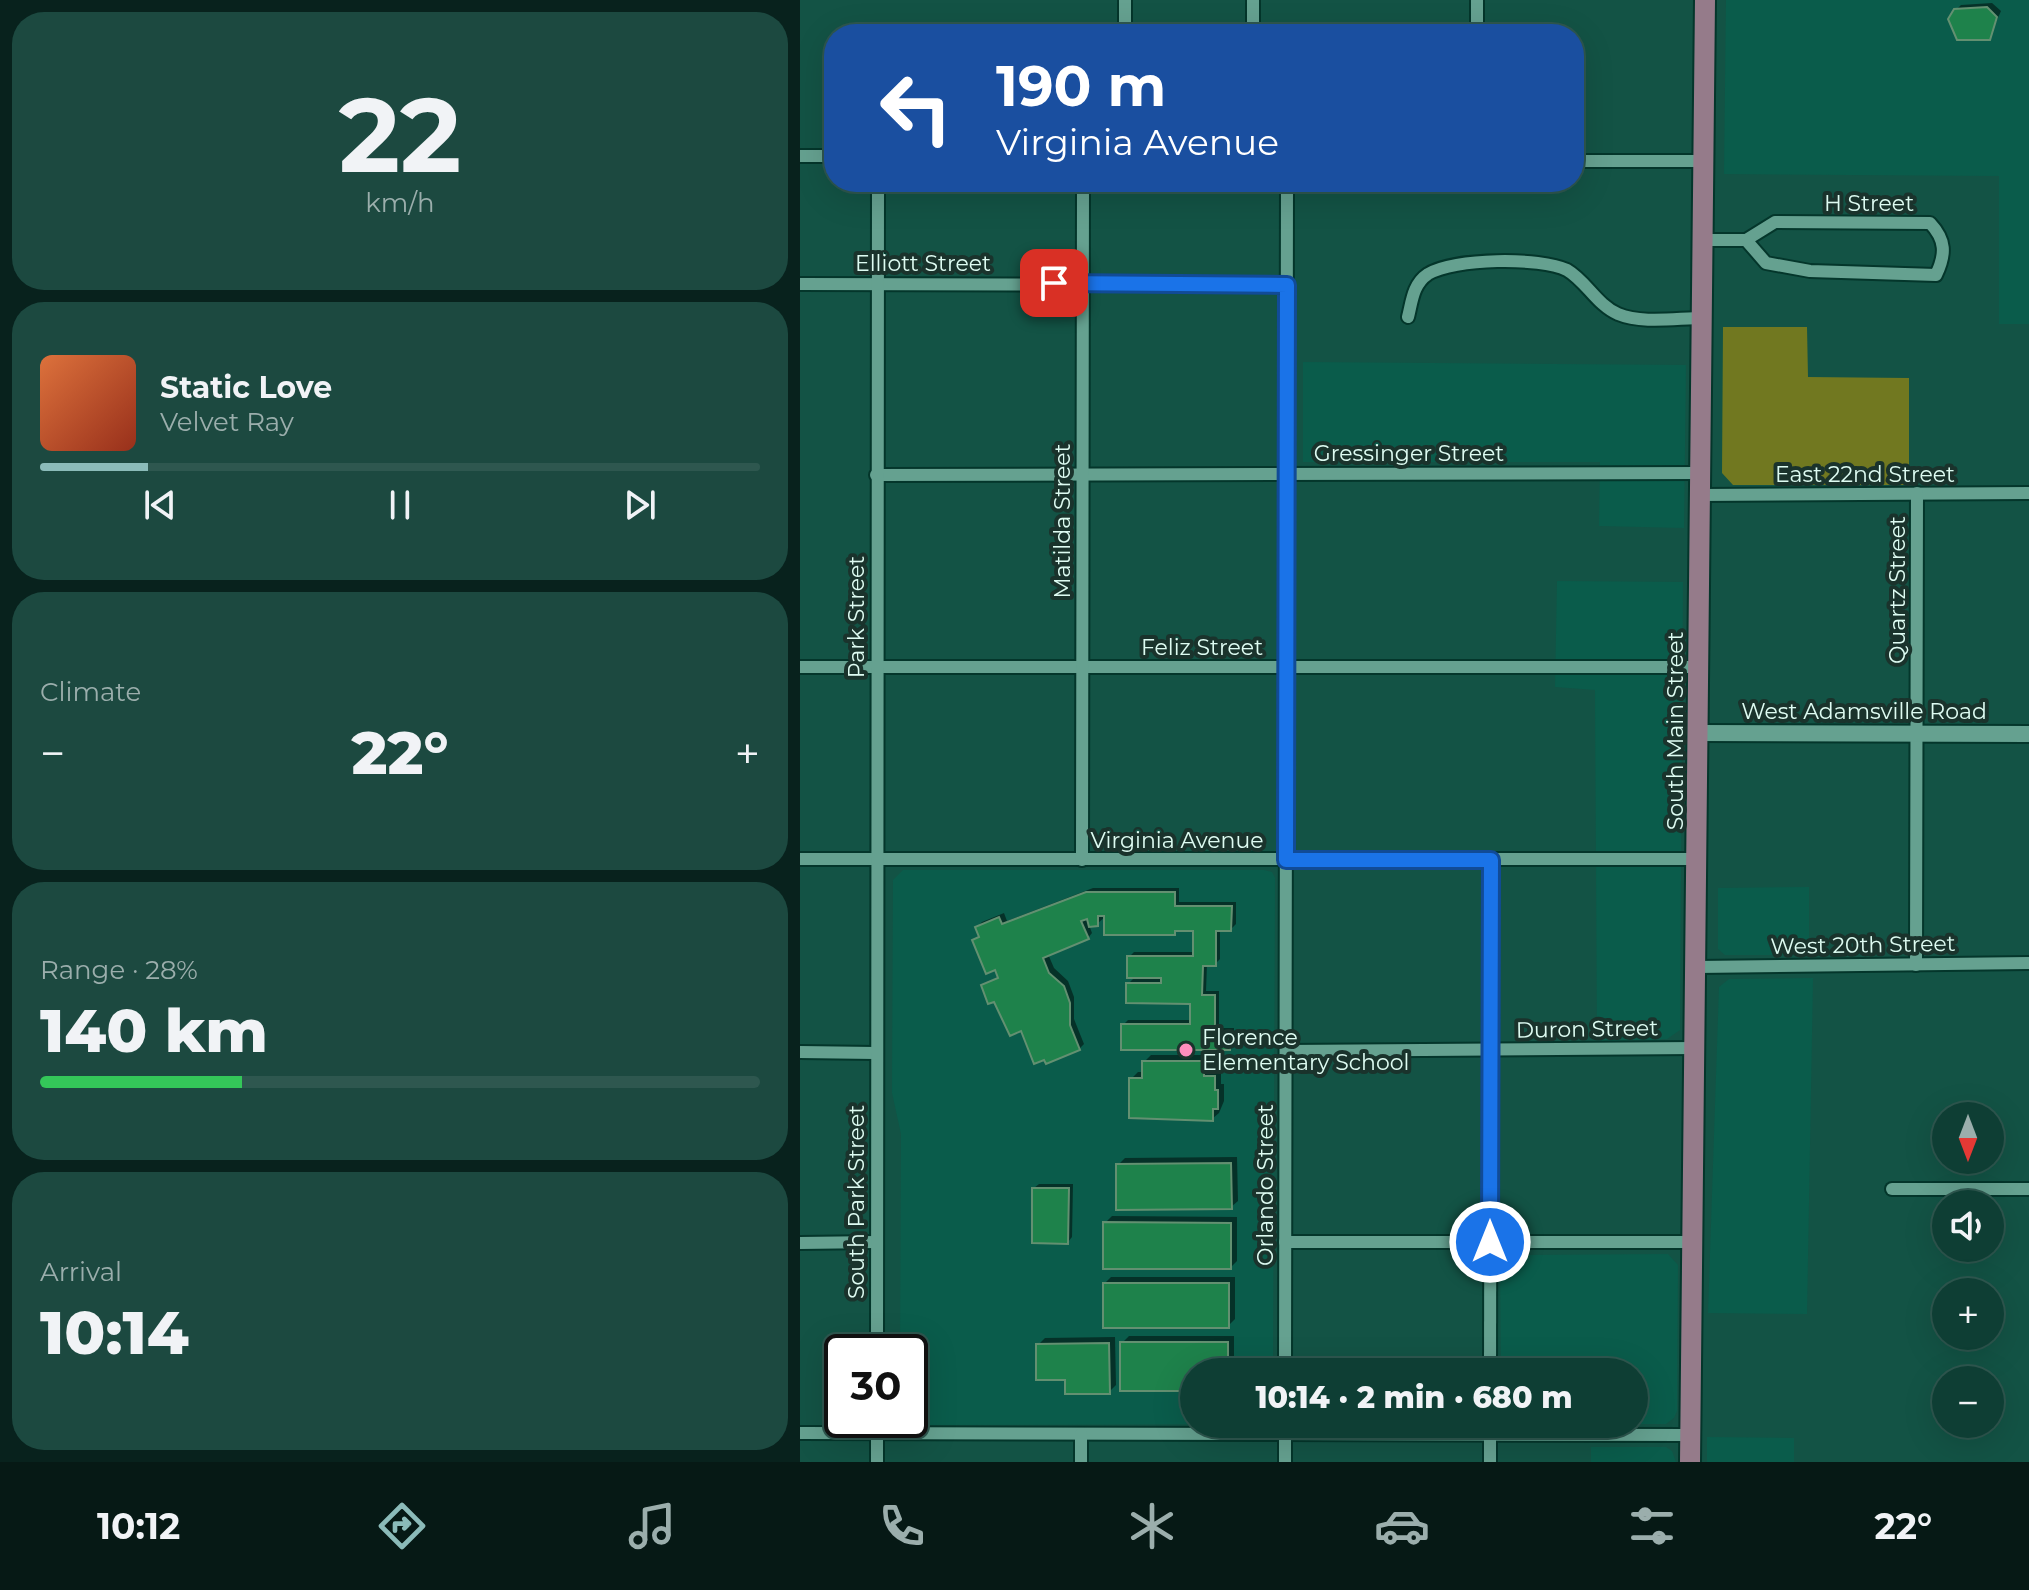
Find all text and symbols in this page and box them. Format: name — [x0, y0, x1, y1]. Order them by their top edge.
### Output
text: 190 m — [996, 52, 1166, 120]
icon: left — [864, 56, 968, 160]
text: 22 — [339, 71, 461, 198]
text: Virginia Avenue — [996, 120, 1279, 164]
text: km/h — [365, 187, 435, 219]
street label: H Street — [1824, 190, 1914, 217]
pin — [1020, 249, 1088, 317]
street label: Elliott Street — [855, 250, 991, 277]
icon: arrive — [1032, 261, 1076, 305]
text: Static Love — [160, 369, 332, 406]
text: Velvet Ray — [160, 406, 294, 438]
street label: Gressinger Street — [1314, 440, 1504, 467]
street label: Matilda Street — [1049, 443, 1076, 598]
street label: East 22nd Street — [1775, 461, 1955, 488]
icon: previous — [138, 483, 182, 527]
icon: pause — [378, 483, 422, 527]
icon: next — [618, 483, 662, 527]
street label: Quartz Street — [1884, 516, 1911, 664]
street label: Park Street — [843, 556, 870, 678]
street label: South Main Street — [1662, 632, 1689, 830]
street label: Feliz Street — [1141, 634, 1263, 661]
text: Climate — [40, 676, 141, 708]
street label: West Adamsville Road — [1741, 698, 1987, 725]
text: 22° — [352, 716, 448, 789]
text: − — [40, 726, 65, 780]
text: + — [735, 726, 760, 780]
street label: Virginia Avenue — [1091, 827, 1263, 854]
street label: West 20th Street — [1770, 930, 1956, 960]
text: Range · 28% — [40, 954, 198, 986]
text: 140 km — [40, 994, 268, 1067]
street label: Duron Street — [1516, 1014, 1659, 1044]
place label: Florence Elementary School — [1202, 1024, 1409, 1076]
marker: Florence Elementary School — [1177, 1041, 1195, 1059]
north arrow — [1932, 1102, 2004, 1174]
map controls — [1932, 1102, 2004, 1438]
street label: Orlando Street — [1252, 1104, 1279, 1266]
street label: South Park Street — [843, 1105, 870, 1299]
button: sound — [1932, 1190, 2004, 1262]
position arrow — [1448, 1200, 1532, 1284]
text: Arrival — [40, 1256, 122, 1288]
button: + — [1932, 1278, 2004, 1350]
text: 10:14 — [40, 1296, 189, 1369]
speed limit sign: 30 — [824, 1334, 928, 1438]
button: − — [1932, 1366, 2004, 1438]
text: 10:14 · 2 min · 680 m — [1255, 1379, 1573, 1416]
icon: directions — [374, 1498, 430, 1554]
icon: music — [624, 1498, 680, 1554]
icon: phone — [874, 1498, 930, 1554]
icon: climate — [1124, 1498, 1180, 1554]
icon: car — [1374, 1498, 1430, 1554]
icon: filters — [1624, 1498, 1680, 1554]
text: 10:12 — [97, 1504, 180, 1548]
text: 22° — [1874, 1504, 1932, 1548]

